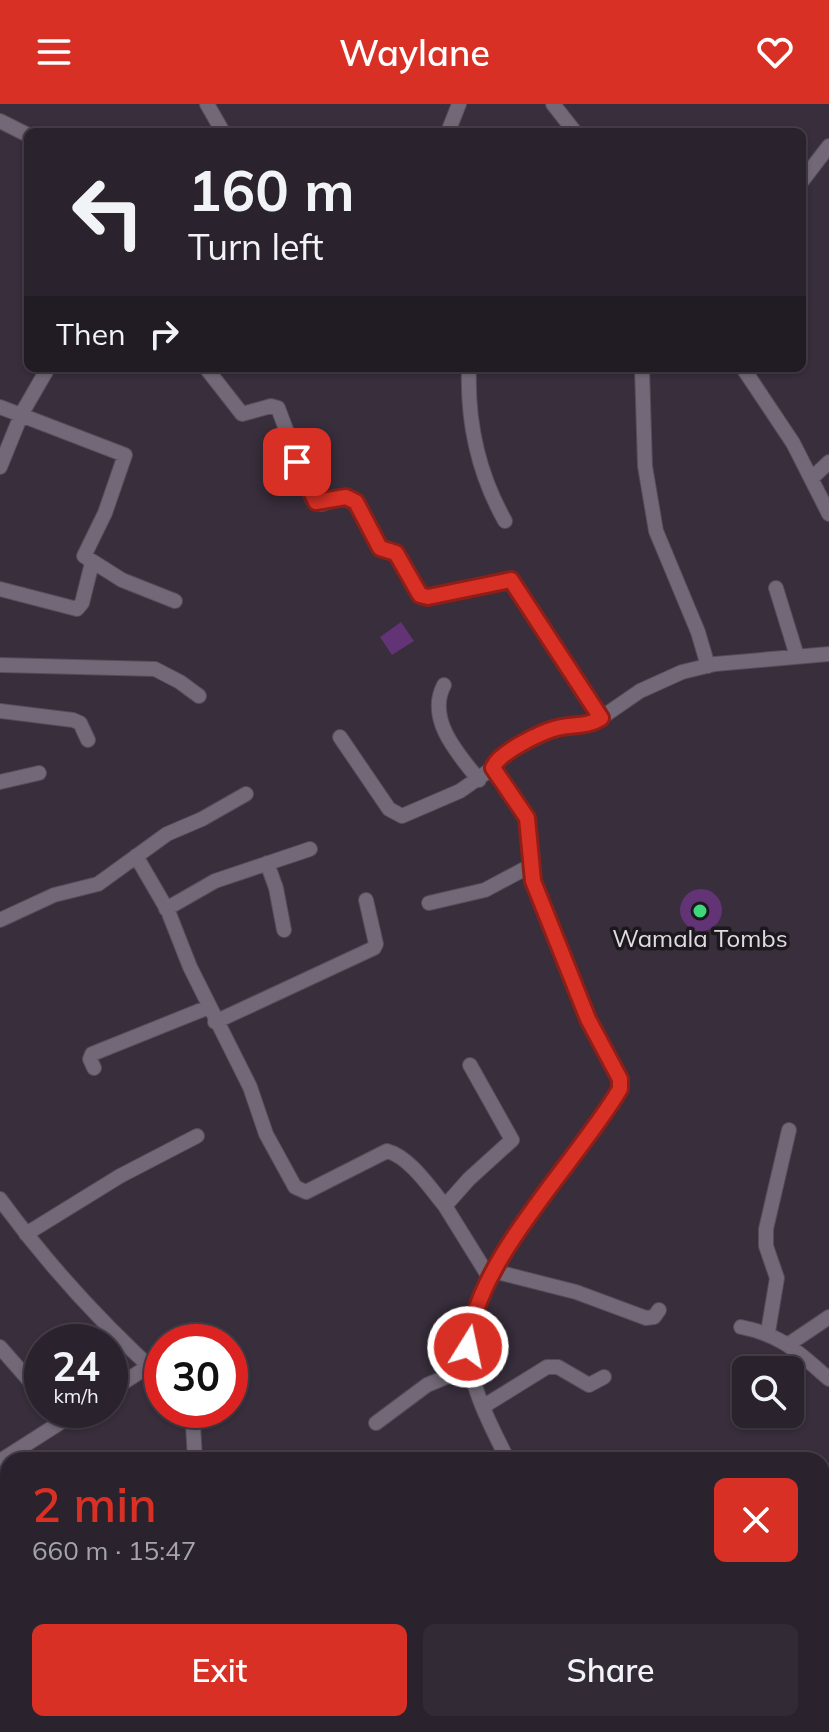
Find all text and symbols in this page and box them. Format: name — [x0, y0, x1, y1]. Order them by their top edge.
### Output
icon: menu — [32, 30, 76, 74]
text: Waylane — [339, 30, 490, 75]
icon: heart — [753, 30, 797, 74]
text: 160 m — [188, 155, 355, 225]
icon: left — [56, 160, 160, 264]
text: Turn left — [188, 224, 324, 269]
icon: right — [142, 312, 186, 356]
text: Then — [56, 315, 126, 353]
pin — [263, 428, 331, 496]
icon: arrive — [275, 440, 319, 484]
marker: Wamala Tombs — [691, 902, 709, 920]
place label: Wamala Tombs — [612, 923, 788, 953]
position arrow — [426, 1305, 510, 1389]
speed limit sign: 30 — [144, 1324, 248, 1428]
text: 24 — [52, 1341, 100, 1391]
map controls — [732, 1356, 804, 1428]
button: search — [732, 1356, 804, 1428]
text: km/h — [53, 1383, 99, 1408]
text: 2 min — [32, 1474, 157, 1534]
button: close — [714, 1478, 798, 1562]
text: 660 m · 15:47 — [32, 1534, 196, 1567]
button: Exit — [32, 1624, 407, 1716]
button: Share — [423, 1624, 798, 1716]

